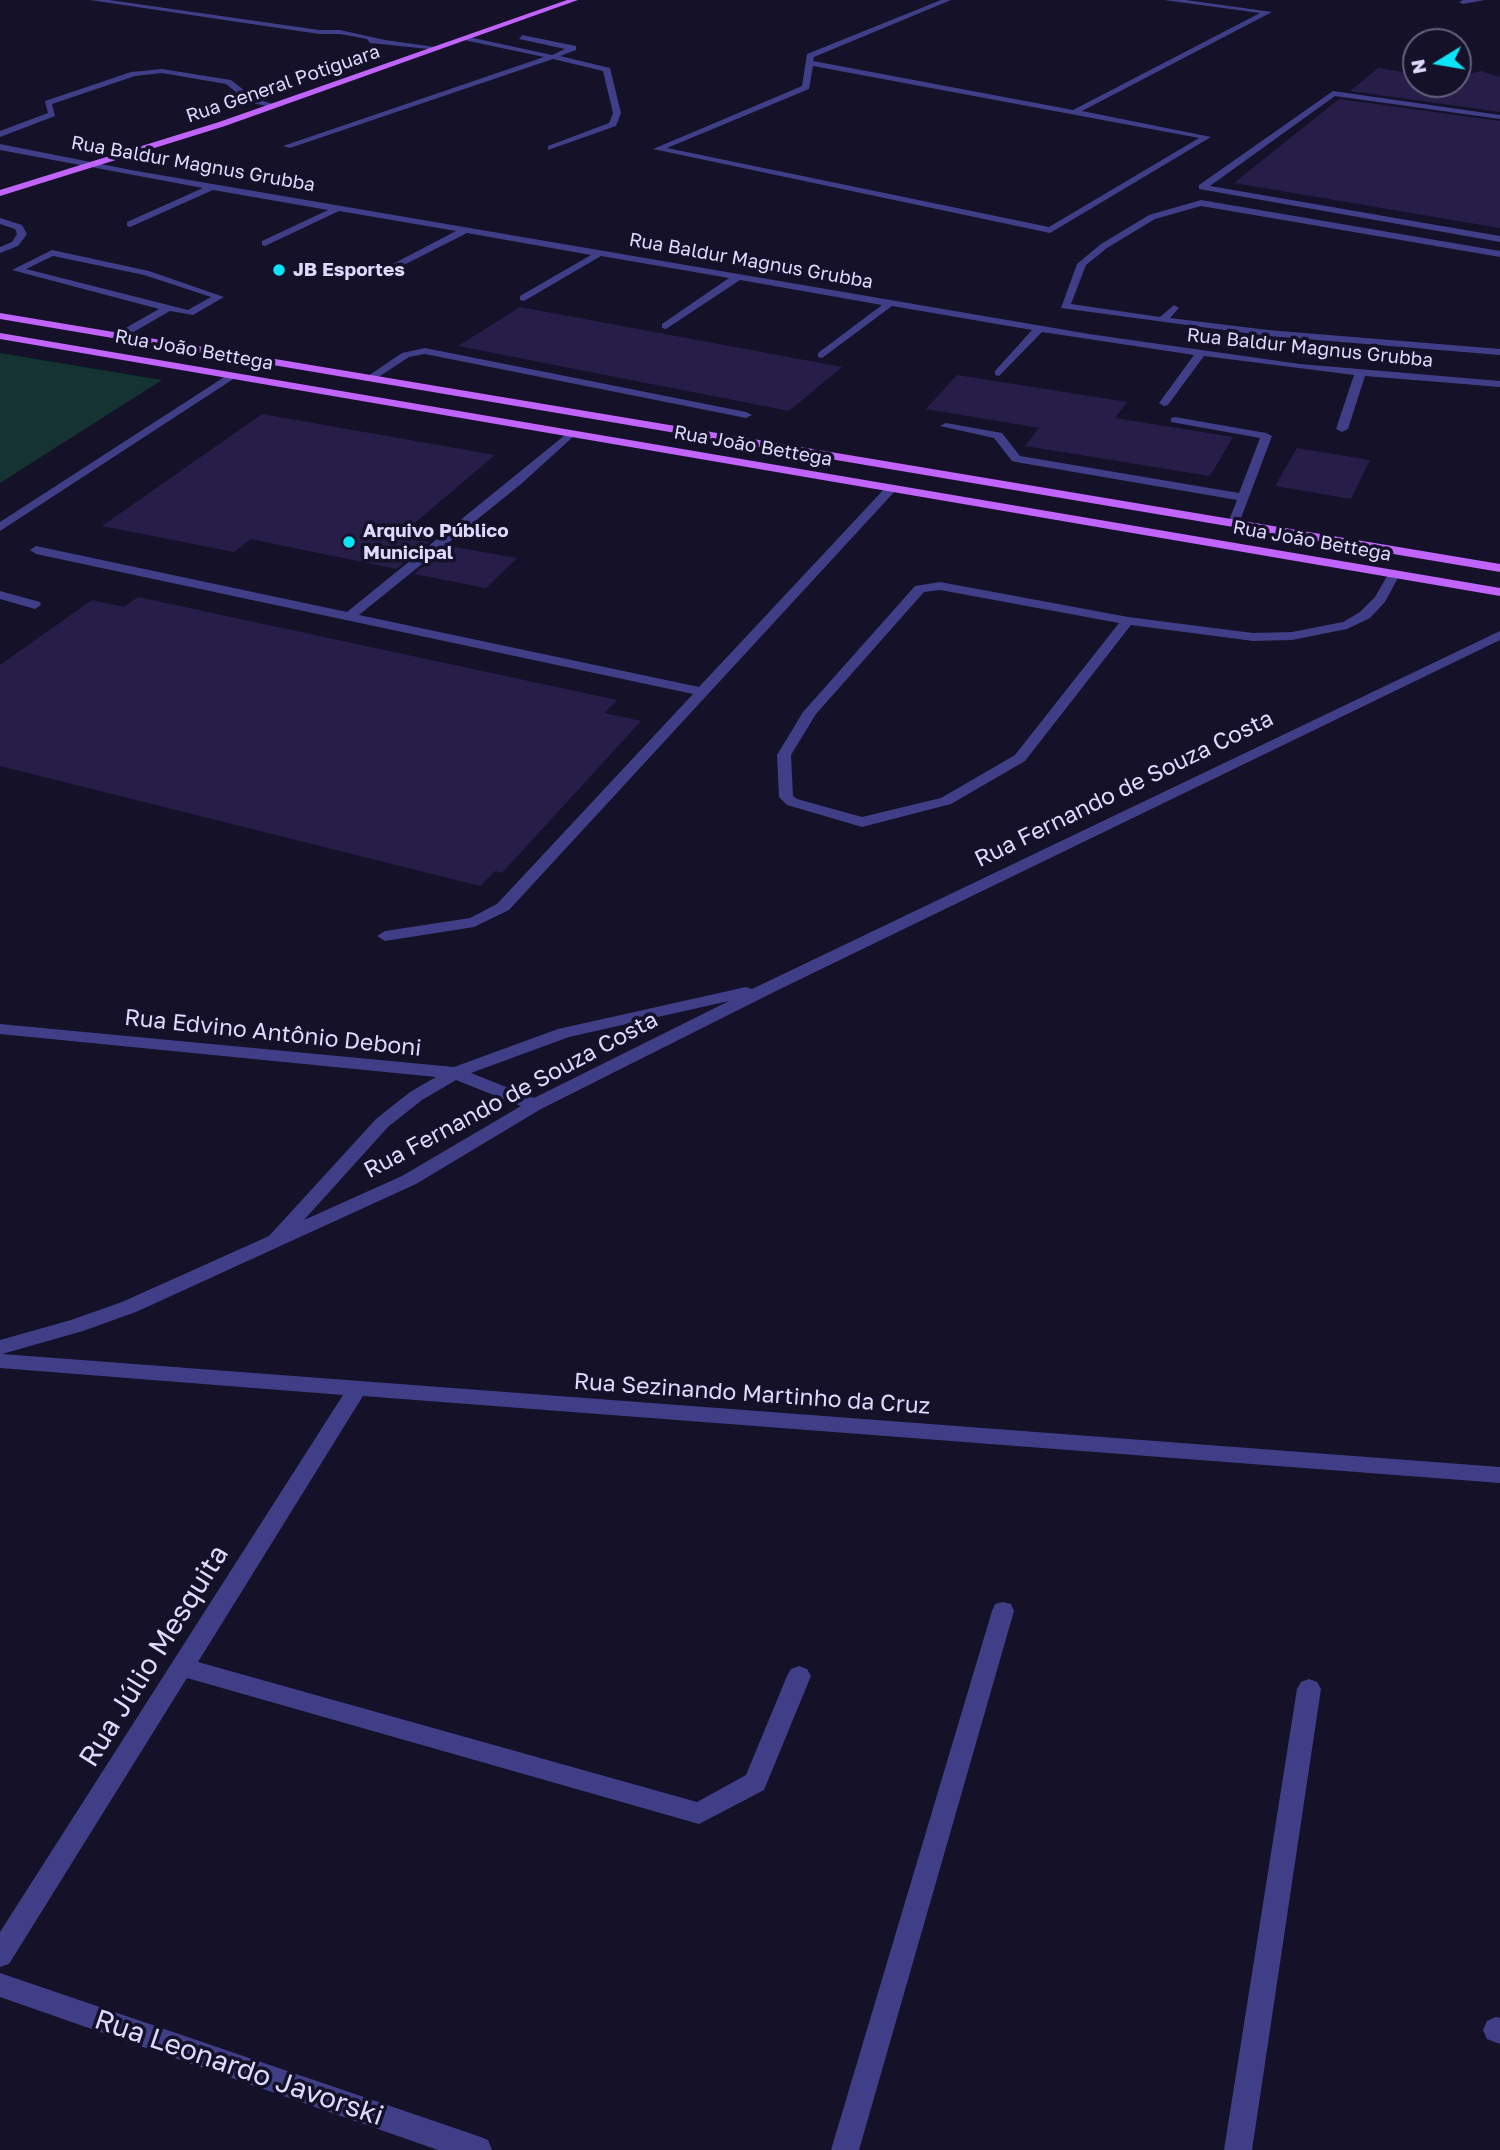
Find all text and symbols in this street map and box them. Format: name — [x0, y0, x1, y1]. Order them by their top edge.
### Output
north arrow — [1402, 28, 1472, 98]
street label: Rua General Potiguara — [183, 40, 383, 128]
text: N — [1405, 57, 1431, 76]
street label: Rua Baldur Magnus Grubba — [69, 131, 317, 197]
street label: Rua Baldur Magnus Grubba — [627, 228, 875, 294]
place label: JB Esportes — [293, 259, 405, 281]
marker: JB Esportes — [271, 262, 287, 278]
street label: Rua Baldur Magnus Grubba — [1186, 324, 1434, 372]
street label: Rua João Bettega — [113, 325, 275, 375]
street label: Rua João Bettega — [672, 421, 834, 471]
street label: Rua João Bettega — [1231, 516, 1393, 566]
place label: Arquivo Público Municipal — [363, 520, 509, 564]
marker: Arquivo Público Municipal — [341, 534, 357, 550]
street label: Rua Fernando de Souza Costa — [970, 705, 1278, 873]
street label: Rua Edvino Antônio Deboni — [123, 1004, 423, 1062]
street label: Rua Fernando de Souza Costa — [359, 1006, 663, 1184]
street label: Rua Sezinando Martinho da Cruz — [573, 1368, 931, 1420]
street label: Rua Júlio Mesquita — [72, 1539, 236, 1773]
street label: Rua Leonardo Javorski — [90, 2003, 388, 2133]

